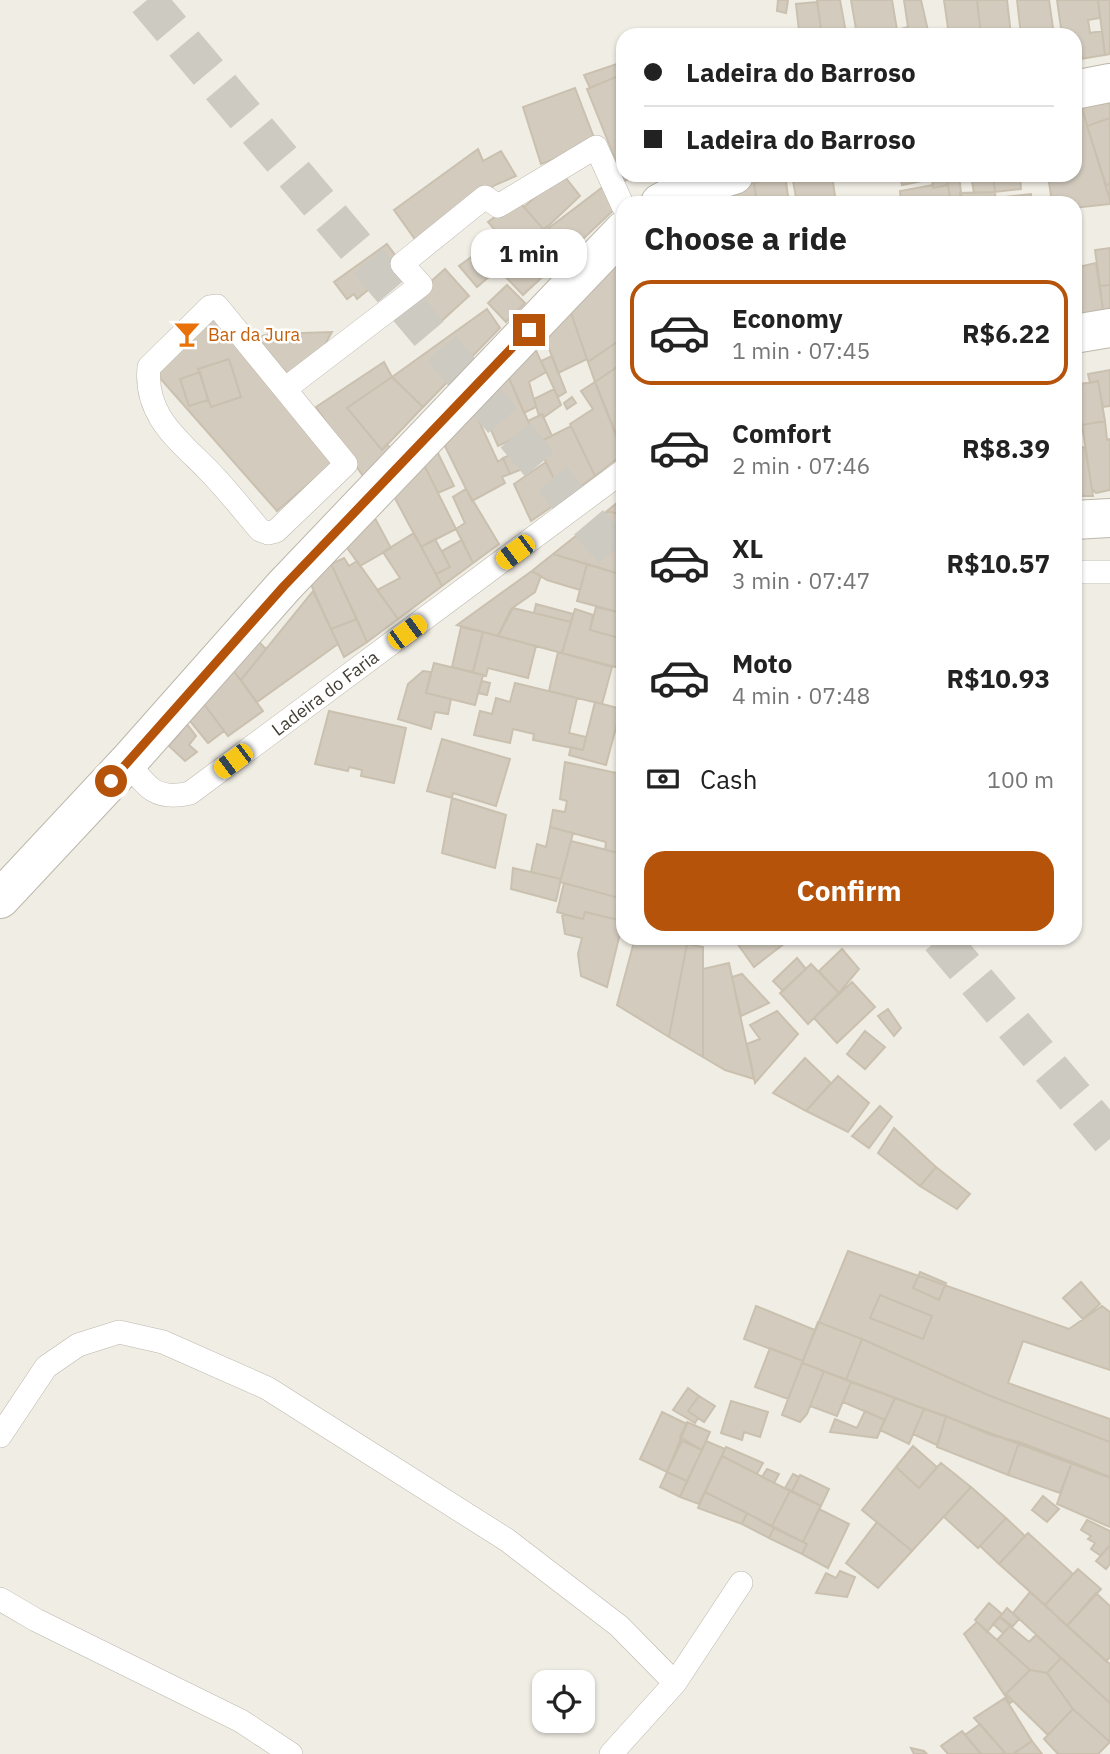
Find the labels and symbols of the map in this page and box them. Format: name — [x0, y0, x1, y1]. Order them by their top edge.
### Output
callout: 1 min — [471, 229, 587, 278]
route end — [513, 314, 545, 346]
bar icon: Bar da Jura — [172, 319, 202, 349]
place label: Bar da Jura — [208, 323, 300, 346]
car — [492, 531, 539, 573]
car — [384, 611, 431, 653]
street label: Ladeira do Faria — [267, 645, 383, 741]
car — [210, 740, 257, 782]
route start — [95, 765, 127, 797]

